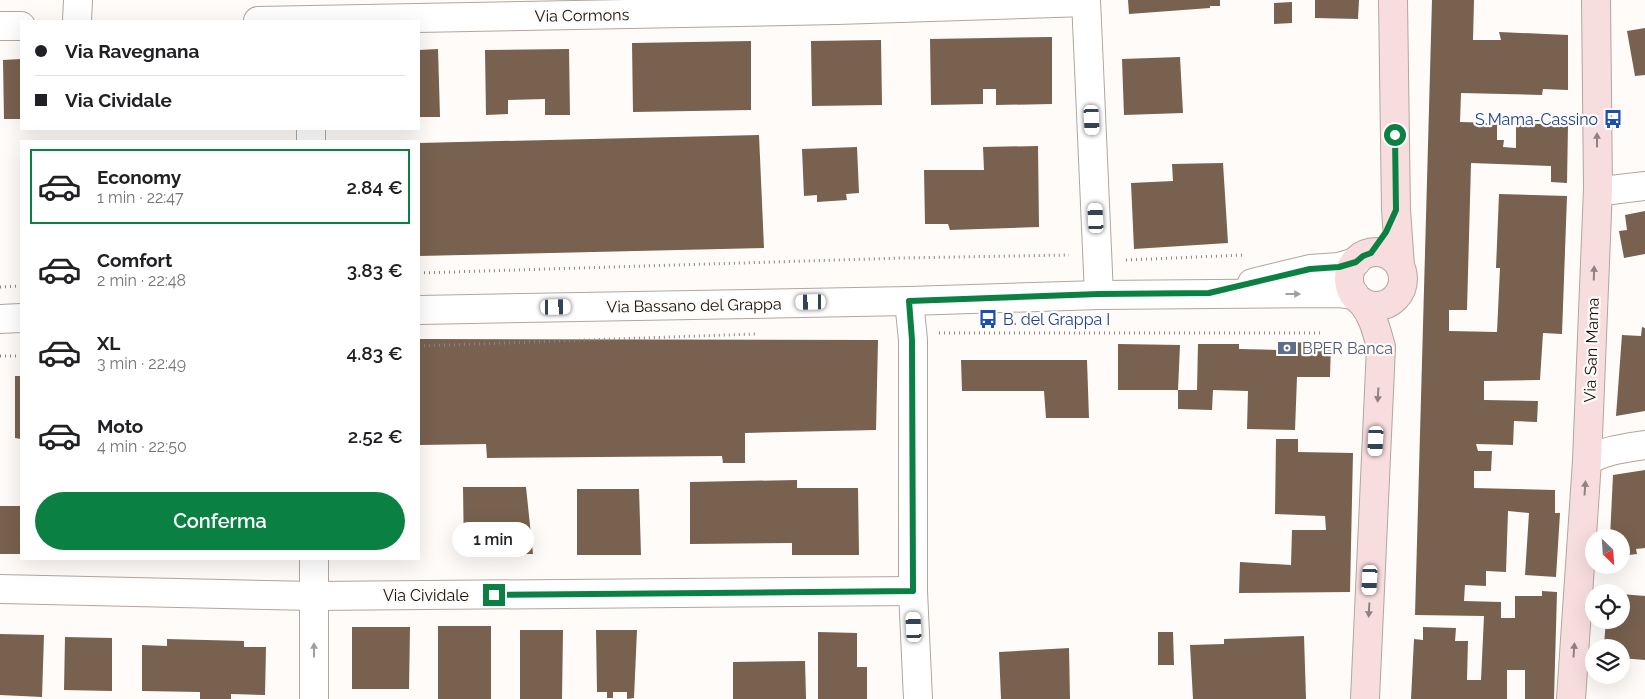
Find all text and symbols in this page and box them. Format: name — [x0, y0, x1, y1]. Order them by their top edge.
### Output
street label: Via Cormons — [535, 5, 630, 26]
text: Via Ravegnana — [65, 40, 199, 62]
text: Via Cividale — [65, 89, 172, 111]
car — [1083, 105, 1100, 135]
bus stop icon: S.Mama-Cassino — [1602, 108, 1624, 130]
place label: S.Mama-Cassino — [1475, 110, 1598, 129]
route start — [1384, 124, 1406, 146]
one-way arrow — [1593, 131, 1601, 147]
icon: car — [37, 164, 82, 209]
text: Economy — [97, 166, 181, 188]
text: 2.84 € — [347, 176, 403, 198]
text: 1 min · 22:47 — [97, 188, 184, 207]
car — [1087, 203, 1104, 233]
icon: car — [37, 247, 82, 292]
text: Comfort — [97, 249, 172, 271]
text: 3.83 € — [347, 259, 403, 281]
one-way arrow — [1591, 265, 1599, 281]
text: 2 min · 22:48 — [97, 271, 186, 290]
one-way arrow — [1285, 290, 1301, 298]
street label: Via Bassano del Grappa — [606, 294, 782, 317]
car — [795, 294, 826, 310]
street label: Via San Mama — [1580, 297, 1603, 403]
car — [540, 299, 571, 315]
bus stop icon: B. del Grappa I — [977, 308, 999, 330]
place label: B. del Grappa I — [1003, 310, 1110, 329]
icon: car — [37, 330, 82, 375]
text: XL — [97, 332, 120, 354]
bank icon: BPER Banca — [1276, 337, 1298, 359]
place label: BPER Banca — [1302, 339, 1393, 358]
text: 4.83 € — [347, 342, 403, 364]
text: 3 min · 22:49 — [97, 354, 186, 373]
one-way arrow — [1374, 388, 1382, 404]
icon: car — [37, 413, 82, 458]
text: Moto — [97, 415, 143, 437]
text: 2.52 € — [348, 425, 403, 447]
car — [1367, 426, 1384, 456]
text: 4 min · 22:50 — [97, 437, 187, 456]
one-way arrow — [1582, 480, 1590, 496]
button: Conferma — [35, 492, 405, 550]
callout: 1 min — [453, 522, 535, 558]
north arrow — [1585, 529, 1630, 574]
map controls — [1585, 529, 1630, 684]
text: 1 min — [473, 530, 513, 549]
car — [1361, 565, 1378, 595]
route end — [483, 584, 505, 606]
button: locate — [1585, 584, 1630, 629]
street label: Via Cividale — [383, 586, 469, 605]
one-way arrow — [1364, 603, 1372, 619]
car — [905, 612, 922, 642]
button: layers — [1585, 639, 1630, 684]
one-way arrow — [310, 642, 318, 658]
one-way arrow — [1570, 642, 1578, 658]

